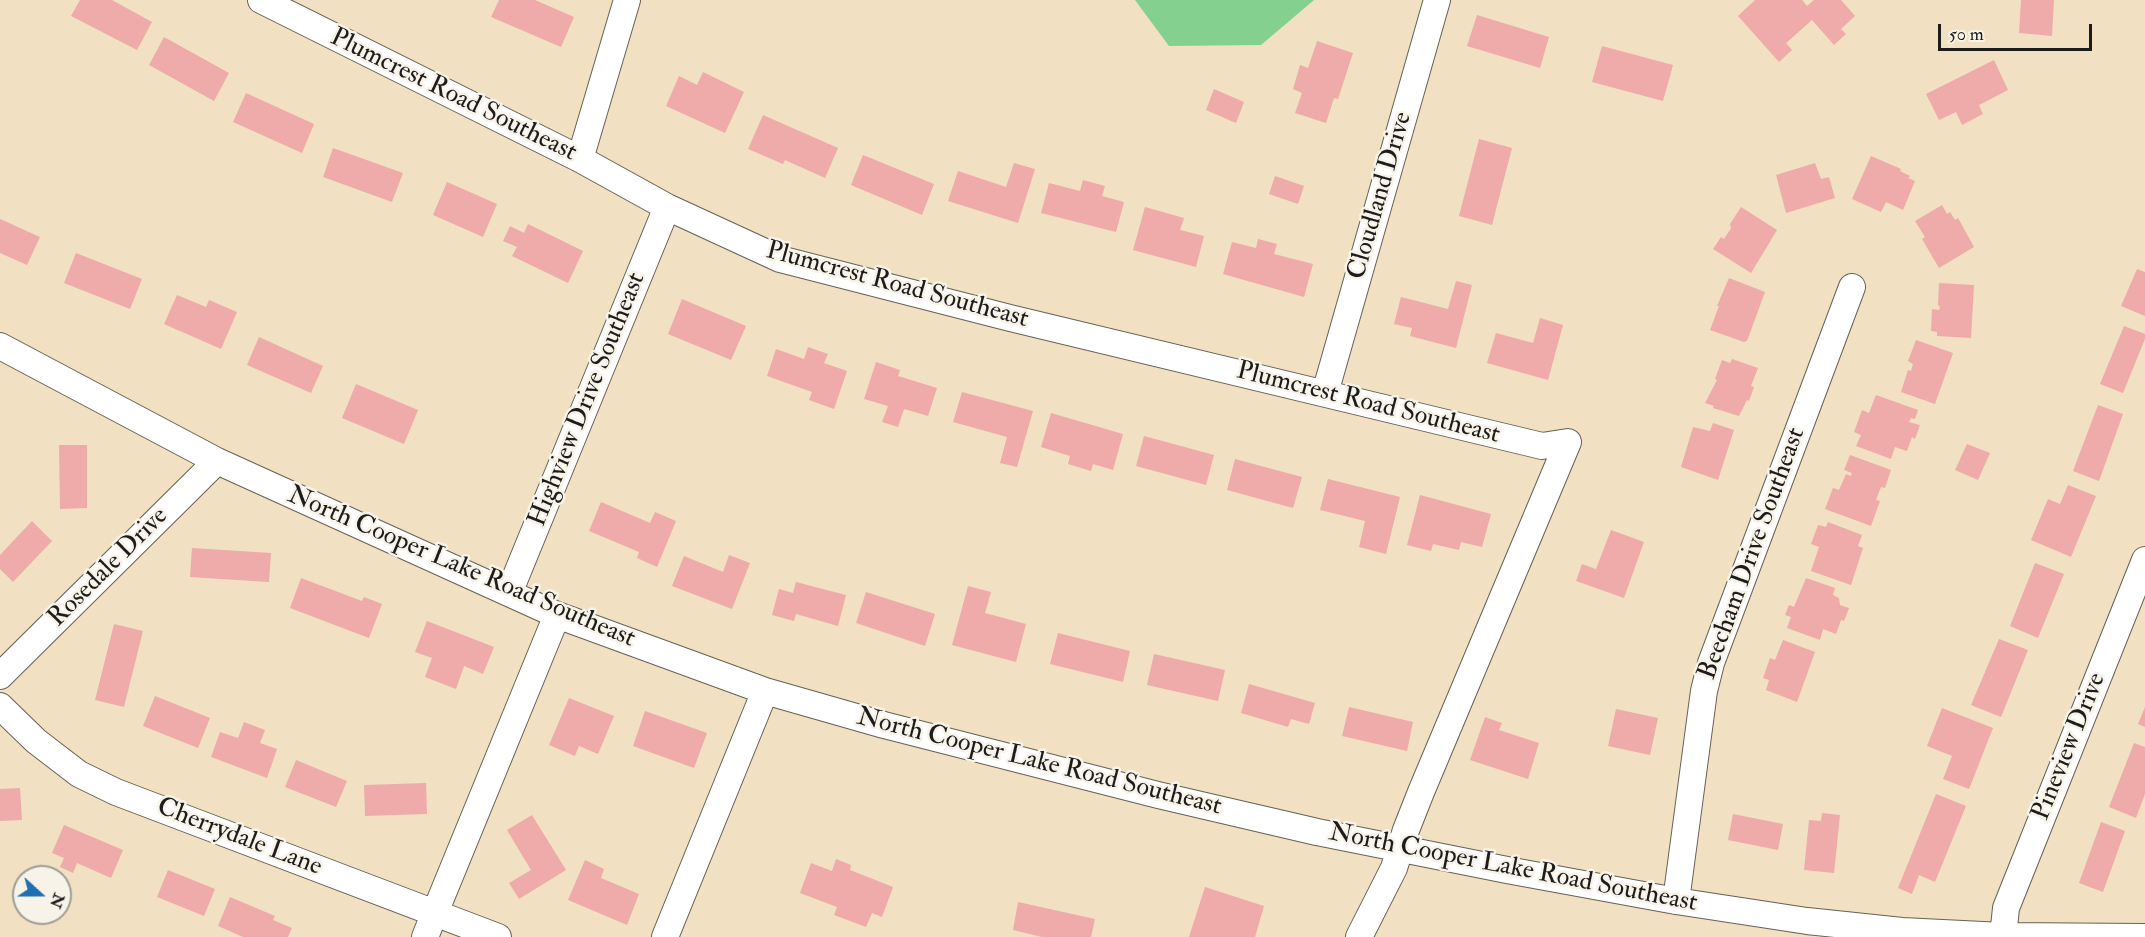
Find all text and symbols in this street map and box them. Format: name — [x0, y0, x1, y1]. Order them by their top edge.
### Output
scale bar — [1941, 12, 2096, 50]
street label: Plumcrest Road Southeast — [325, 23, 581, 169]
text: 50 m — [1949, 23, 1984, 46]
street label: Cloudland Drive — [1342, 109, 1420, 283]
street label: Plumcrest Road Southeast — [762, 236, 1032, 336]
street label: Highview Drive Southeast — [523, 269, 653, 531]
street label: Plumcrest Road Southeast — [1233, 356, 1503, 452]
street label: Beecham Drive Southeast — [1693, 424, 1813, 684]
street label: North Cooper Lake Road Southeast — [282, 480, 640, 656]
street label: Rosedale Drive — [43, 502, 175, 634]
street label: Pineview Drive — [2026, 669, 2114, 825]
street label: North Cooper Lake Road Southeast — [853, 703, 1225, 823]
street label: Cherrydale Lane — [152, 792, 326, 884]
street label: North Cooper Lake Road Southeast — [1326, 818, 1700, 920]
north arrow — [12, 865, 72, 925]
text: N — [45, 890, 69, 911]

